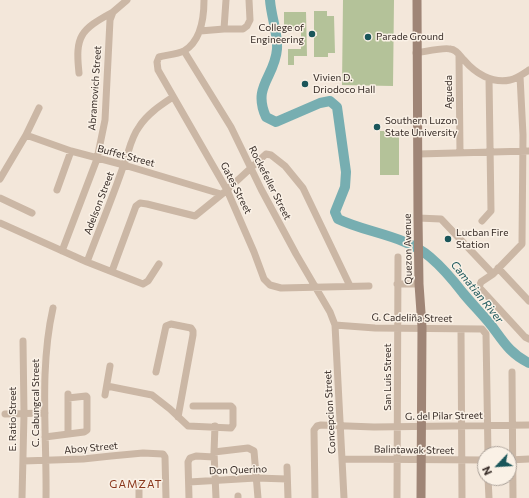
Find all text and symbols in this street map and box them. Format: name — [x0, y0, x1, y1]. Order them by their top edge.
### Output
place label: College of Engineering — [250, 22, 304, 46]
marker: College of Engineering — [307, 29, 317, 39]
place label: Parade Ground — [376, 31, 444, 43]
marker: Parade Ground — [363, 32, 373, 42]
street label: Abramovich Street — [86, 45, 104, 131]
place label: Vivien D. Driodoco Hall — [313, 72, 375, 96]
street label: Agueda — [443, 75, 455, 109]
marker: Vivien D. Driodoco Hall — [300, 79, 310, 89]
place label: Southern Luzon State University — [385, 115, 457, 138]
marker: Southern Luzon State University — [372, 122, 382, 132]
street label: Buffet Street — [96, 143, 156, 169]
street label: Rockefeller Street — [246, 144, 294, 222]
street label: Gates Street — [218, 160, 254, 216]
street label: Adelson Street — [81, 170, 117, 236]
street label: Quezon Avenue — [401, 213, 415, 285]
place label: Lucban Fire Station — [456, 227, 508, 250]
marker: Lucban Fire Station — [443, 234, 453, 244]
water label: Camatian River — [448, 258, 506, 326]
street label: G. Cadeliña Street — [371, 311, 453, 325]
street label: San Luis Street — [382, 343, 394, 411]
street label: C. Cabungcal Street — [30, 359, 42, 447]
street label: Concepcion Street — [322, 370, 338, 454]
street label: E. Ratio Street — [7, 387, 19, 451]
street label: G. del Pilar Street — [405, 409, 483, 423]
street label: Aboy Street — [64, 440, 118, 456]
street label: Balintawak Street — [374, 443, 454, 457]
north arrow — [477, 446, 517, 486]
street label: Don Querino — [209, 463, 267, 477]
text: N — [479, 464, 494, 477]
district label: GAMZAT — [109, 477, 163, 491]

